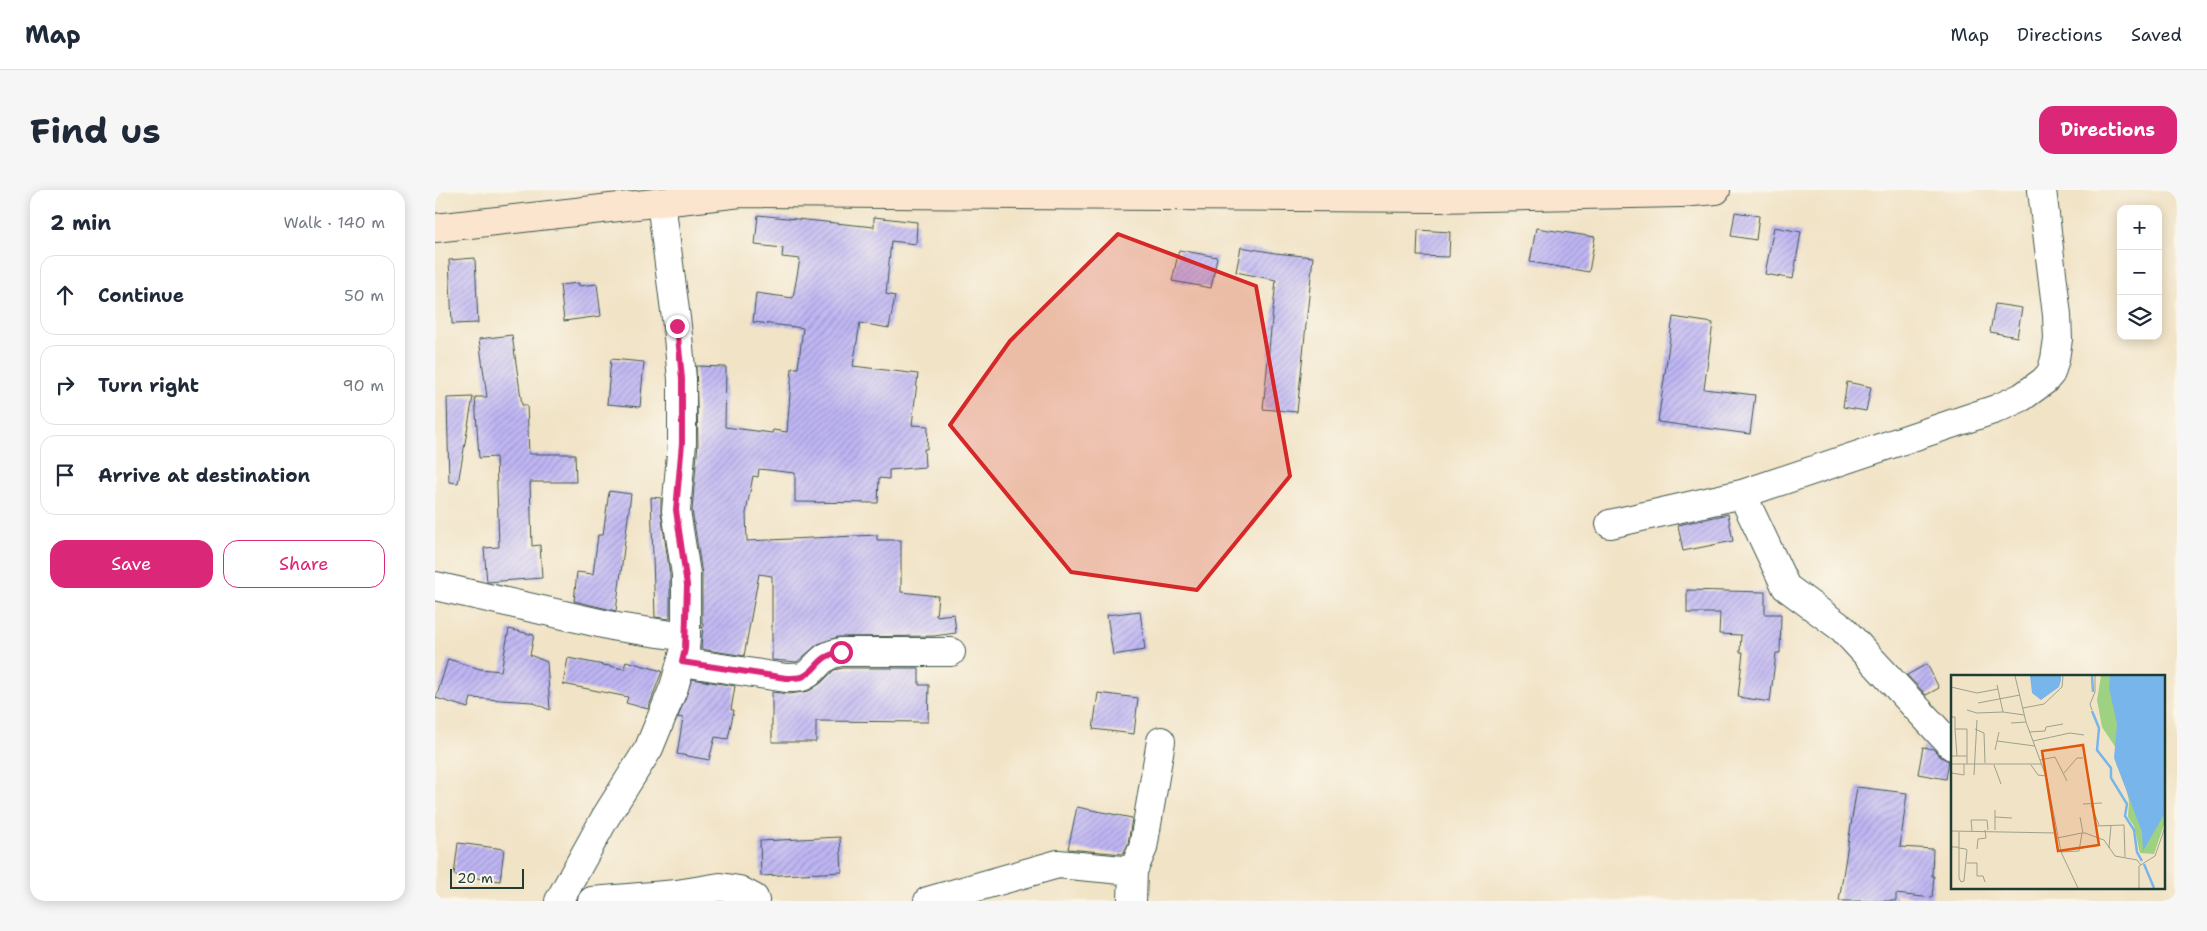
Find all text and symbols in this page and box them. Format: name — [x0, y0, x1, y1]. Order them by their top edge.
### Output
text: Map — [25, 19, 81, 51]
text: Map — [1951, 23, 1989, 47]
text: Directions — [2017, 23, 2103, 47]
text: Saved — [2131, 23, 2182, 47]
button: Directions — [2039, 106, 2177, 154]
text: Find us — [30, 107, 161, 154]
map controls — [2117, 205, 2162, 340]
button: + — [2117, 205, 2162, 250]
text: 2 min — [50, 209, 111, 237]
text: Walk · 140 m — [283, 212, 385, 233]
button: − — [2117, 250, 2162, 295]
icon: ahead — [51, 281, 79, 309]
text: Continue — [98, 283, 184, 308]
text: 50 m — [344, 285, 384, 306]
button: layers — [2117, 295, 2162, 340]
route end — [666, 315, 689, 338]
icon: right — [51, 371, 79, 399]
text: Turn right — [98, 373, 199, 398]
text: 90 m — [343, 375, 384, 396]
icon: arrive — [51, 461, 79, 489]
text: Arrive at destination — [98, 463, 310, 488]
button: Save — [50, 540, 213, 588]
button: Share — [223, 540, 385, 588]
route start — [830, 641, 853, 664]
inset map — [1951, 675, 2165, 888]
scale bar — [450, 866, 524, 889]
text: 20 m — [457, 869, 493, 887]

